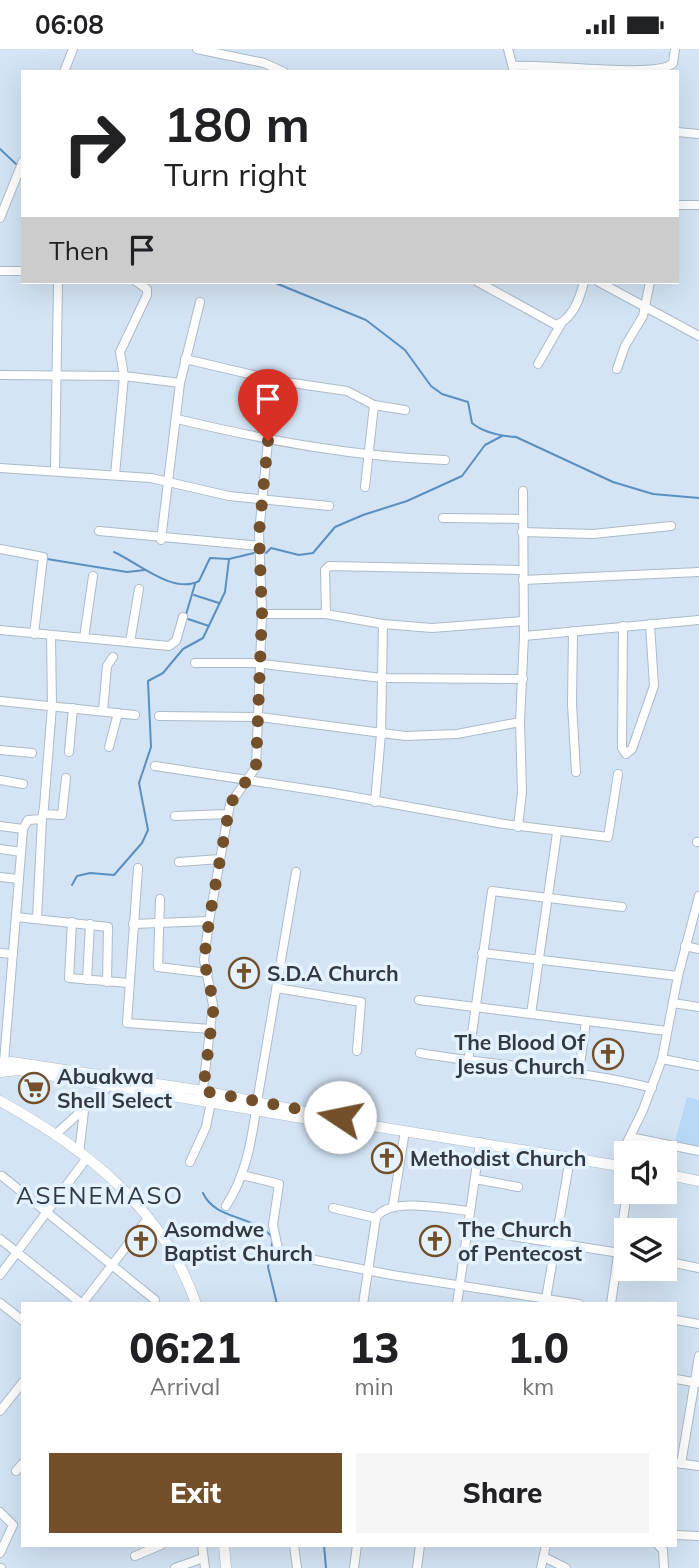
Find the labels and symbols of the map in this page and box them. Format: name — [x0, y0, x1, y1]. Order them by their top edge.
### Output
pin — [238, 369, 298, 441]
church icon: S.D.A Church — [227, 956, 261, 990]
place label: S.D.A Church — [267, 960, 399, 986]
place label: The Blood Of Jesus Church — [454, 1029, 586, 1079]
church icon: The Blood Of Jesus Church — [591, 1037, 625, 1071]
place label: Abuakwa Shell Select — [57, 1063, 172, 1113]
supermarket icon: Abuakwa Shell Select — [17, 1071, 51, 1105]
position arrow — [303, 1080, 377, 1154]
church icon: Methodist Church — [370, 1141, 404, 1175]
place label: Methodist Church — [410, 1145, 586, 1171]
district label: ASENEMASO — [16, 1180, 184, 1210]
place label: Asomdwe Baptist Church — [164, 1216, 313, 1266]
place label: The Church of Pentecost — [458, 1216, 582, 1266]
church icon: Asomdwe Baptist Church — [124, 1224, 158, 1258]
church icon: The Church of Pentecost — [418, 1224, 452, 1258]

